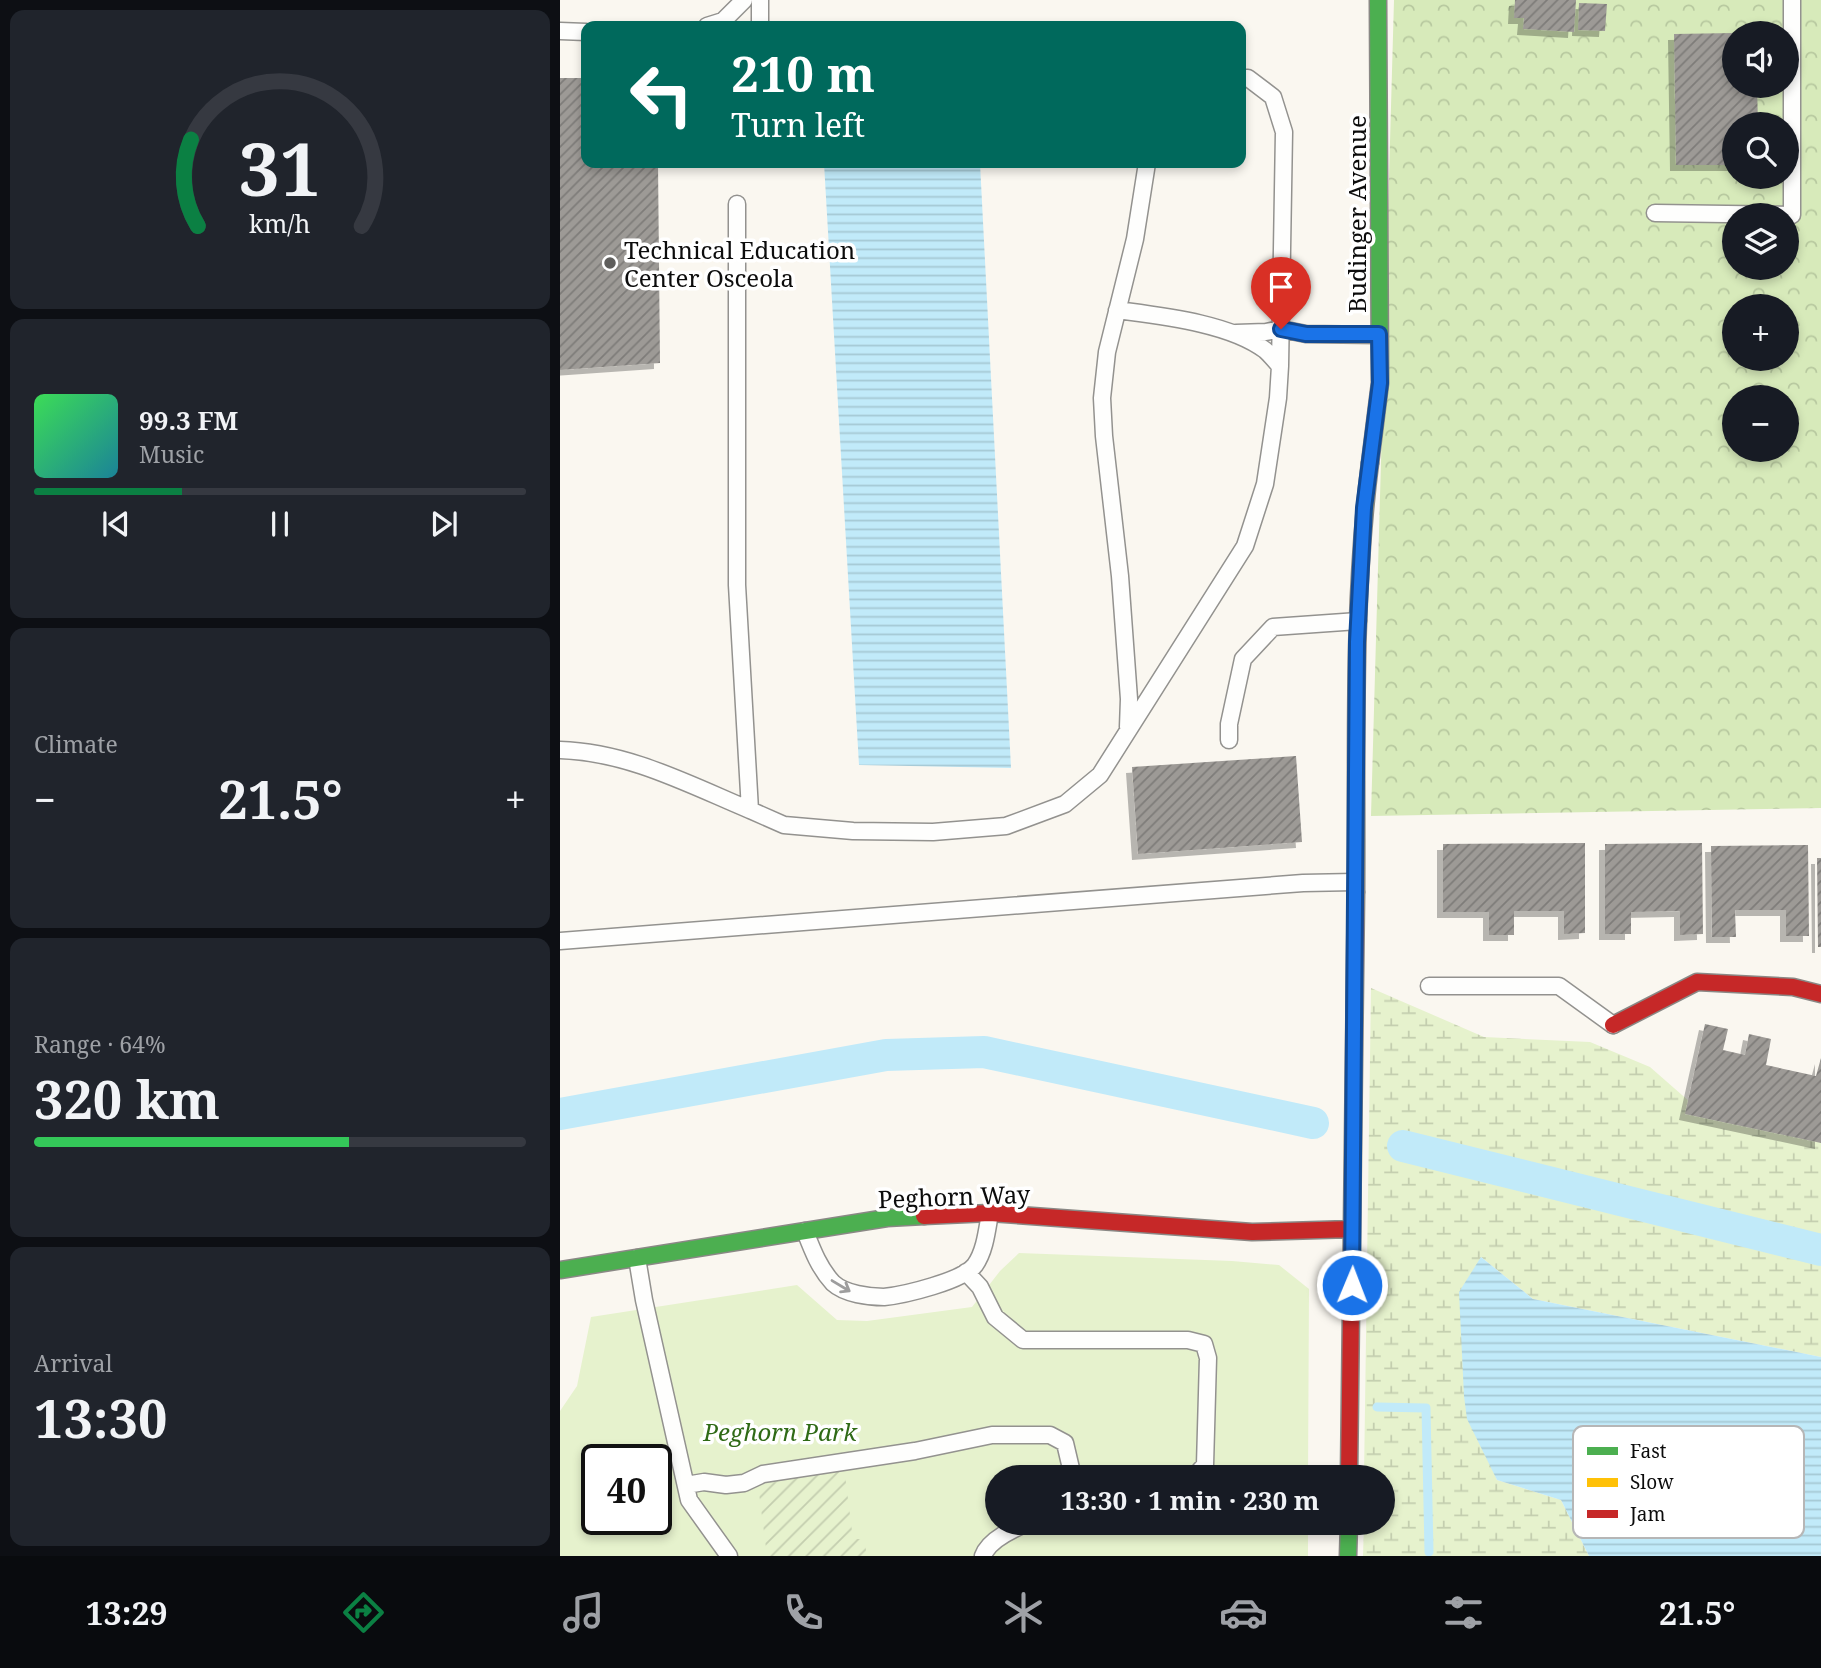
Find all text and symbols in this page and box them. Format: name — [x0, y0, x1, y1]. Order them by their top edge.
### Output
map controls — [1722, 21, 1799, 462]
button: sound — [1722, 21, 1799, 98]
text: 210 m — [731, 40, 875, 106]
icon: left — [616, 49, 707, 140]
text: Turn left — [731, 103, 865, 146]
button: search — [1722, 112, 1799, 189]
street label: Budinger Avenue — [1340, 115, 1373, 313]
text: 31 — [239, 118, 321, 217]
button: layers — [1722, 203, 1799, 280]
text: km/h — [249, 205, 311, 239]
place label: Technical Education Center Osceola — [624, 233, 855, 294]
marker: Technical Education Center Osceola — [602, 255, 618, 271]
pin — [1251, 257, 1311, 329]
icon: arrive — [1262, 268, 1300, 306]
button: + — [1722, 294, 1799, 371]
button: − — [1722, 385, 1799, 462]
text: 99.3 FM — [139, 402, 238, 438]
text: Music — [139, 438, 204, 470]
icon: previous — [97, 505, 135, 543]
icon: pause — [261, 505, 299, 543]
icon: next — [425, 505, 463, 543]
text: Climate — [34, 728, 118, 760]
text: 21.5° — [218, 763, 343, 834]
text: − — [34, 773, 56, 825]
text: + — [505, 773, 526, 825]
text: Range · 64% — [34, 1028, 166, 1060]
text: 320 km — [34, 1063, 220, 1134]
street label: Peghorn Way — [877, 1177, 1031, 1215]
position arrow — [1315, 1248, 1389, 1322]
one-way arrow — [831, 1279, 851, 1293]
text: Arrival — [34, 1347, 113, 1379]
text: 13:30 — [34, 1382, 167, 1453]
park label: Peghorn Park — [702, 1415, 858, 1448]
legend — [1573, 1426, 1804, 1538]
text: Fast — [1630, 1438, 1667, 1464]
speed limit sign: 40 — [581, 1444, 672, 1535]
text: Slow — [1630, 1469, 1674, 1495]
text: 13:30 · 1 min · 230 m — [1060, 1482, 1320, 1518]
text: Jam — [1629, 1501, 1665, 1527]
icon: directions — [339, 1588, 388, 1637]
icon: music — [559, 1588, 608, 1637]
icon: phone — [779, 1588, 828, 1637]
icon: climate — [999, 1588, 1048, 1637]
icon: car — [1219, 1588, 1268, 1637]
icon: filters — [1439, 1588, 1488, 1637]
text: 13:29 — [86, 1591, 168, 1634]
text: 21.5° — [1659, 1591, 1735, 1634]

